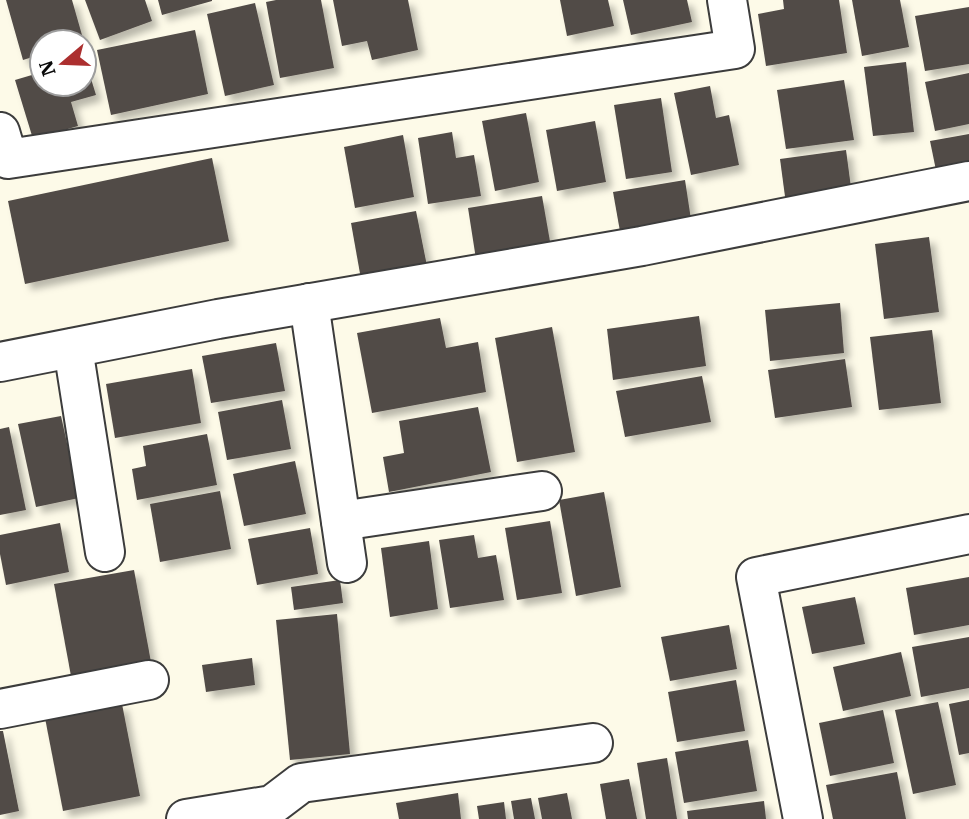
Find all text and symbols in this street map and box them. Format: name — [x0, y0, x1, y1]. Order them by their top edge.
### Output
north arrow — [28, 28, 98, 98]
text: N — [33, 58, 61, 80]

